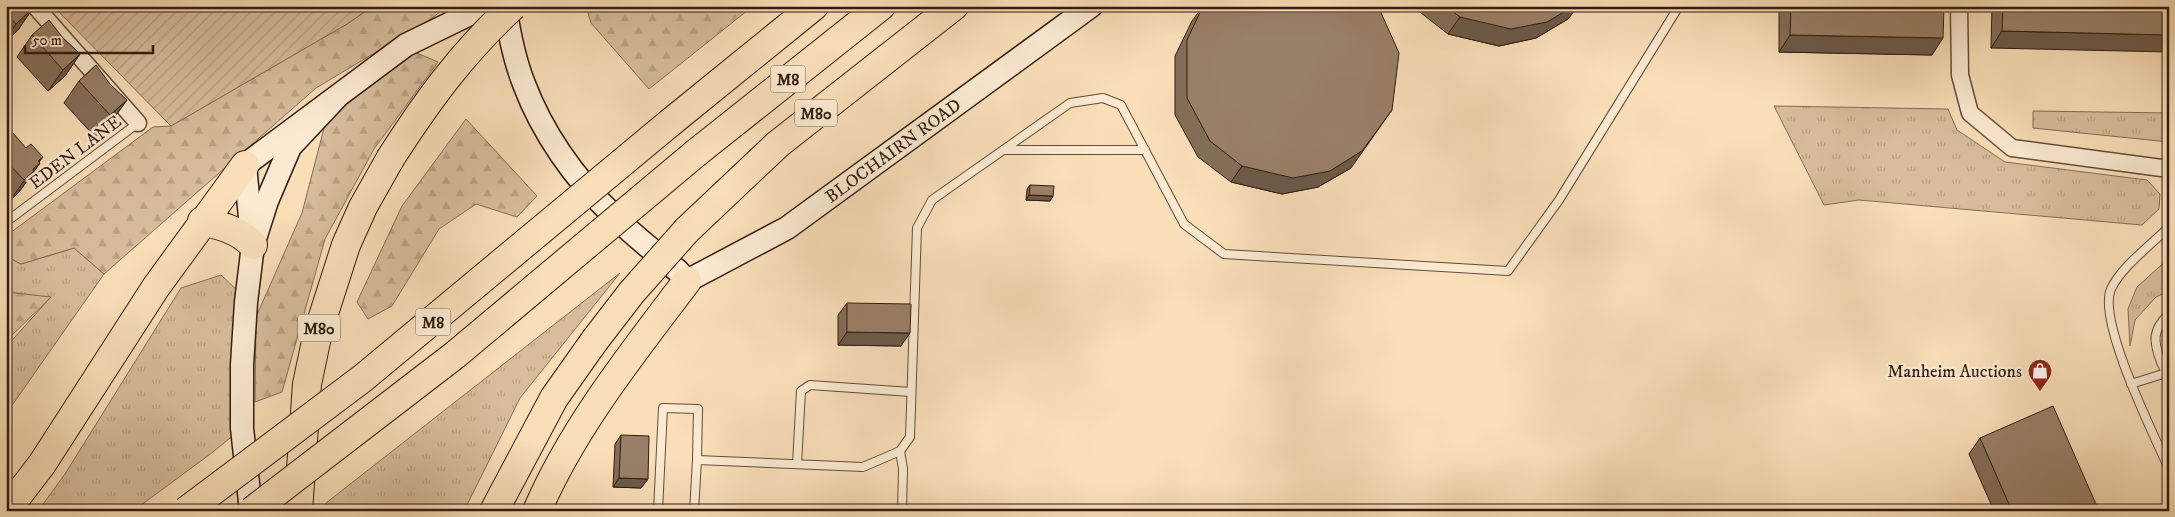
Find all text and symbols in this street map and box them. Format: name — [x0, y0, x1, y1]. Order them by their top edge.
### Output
scale bar — [25, 22, 152, 54]
text: 50 m — [32, 31, 62, 50]
road number: M8 — [770, 66, 806, 92]
street label: BLOCHAIRN ROAD — [821, 94, 966, 208]
road number: M80 — [795, 100, 837, 126]
street label: EDEN LANE — [25, 111, 126, 195]
road number: M8 — [416, 308, 450, 336]
road number: M80 — [298, 314, 340, 342]
shop icon: Manheim Auctions — [2027, 358, 2053, 392]
place label: Manheim Auctions — [1887, 361, 2022, 383]

